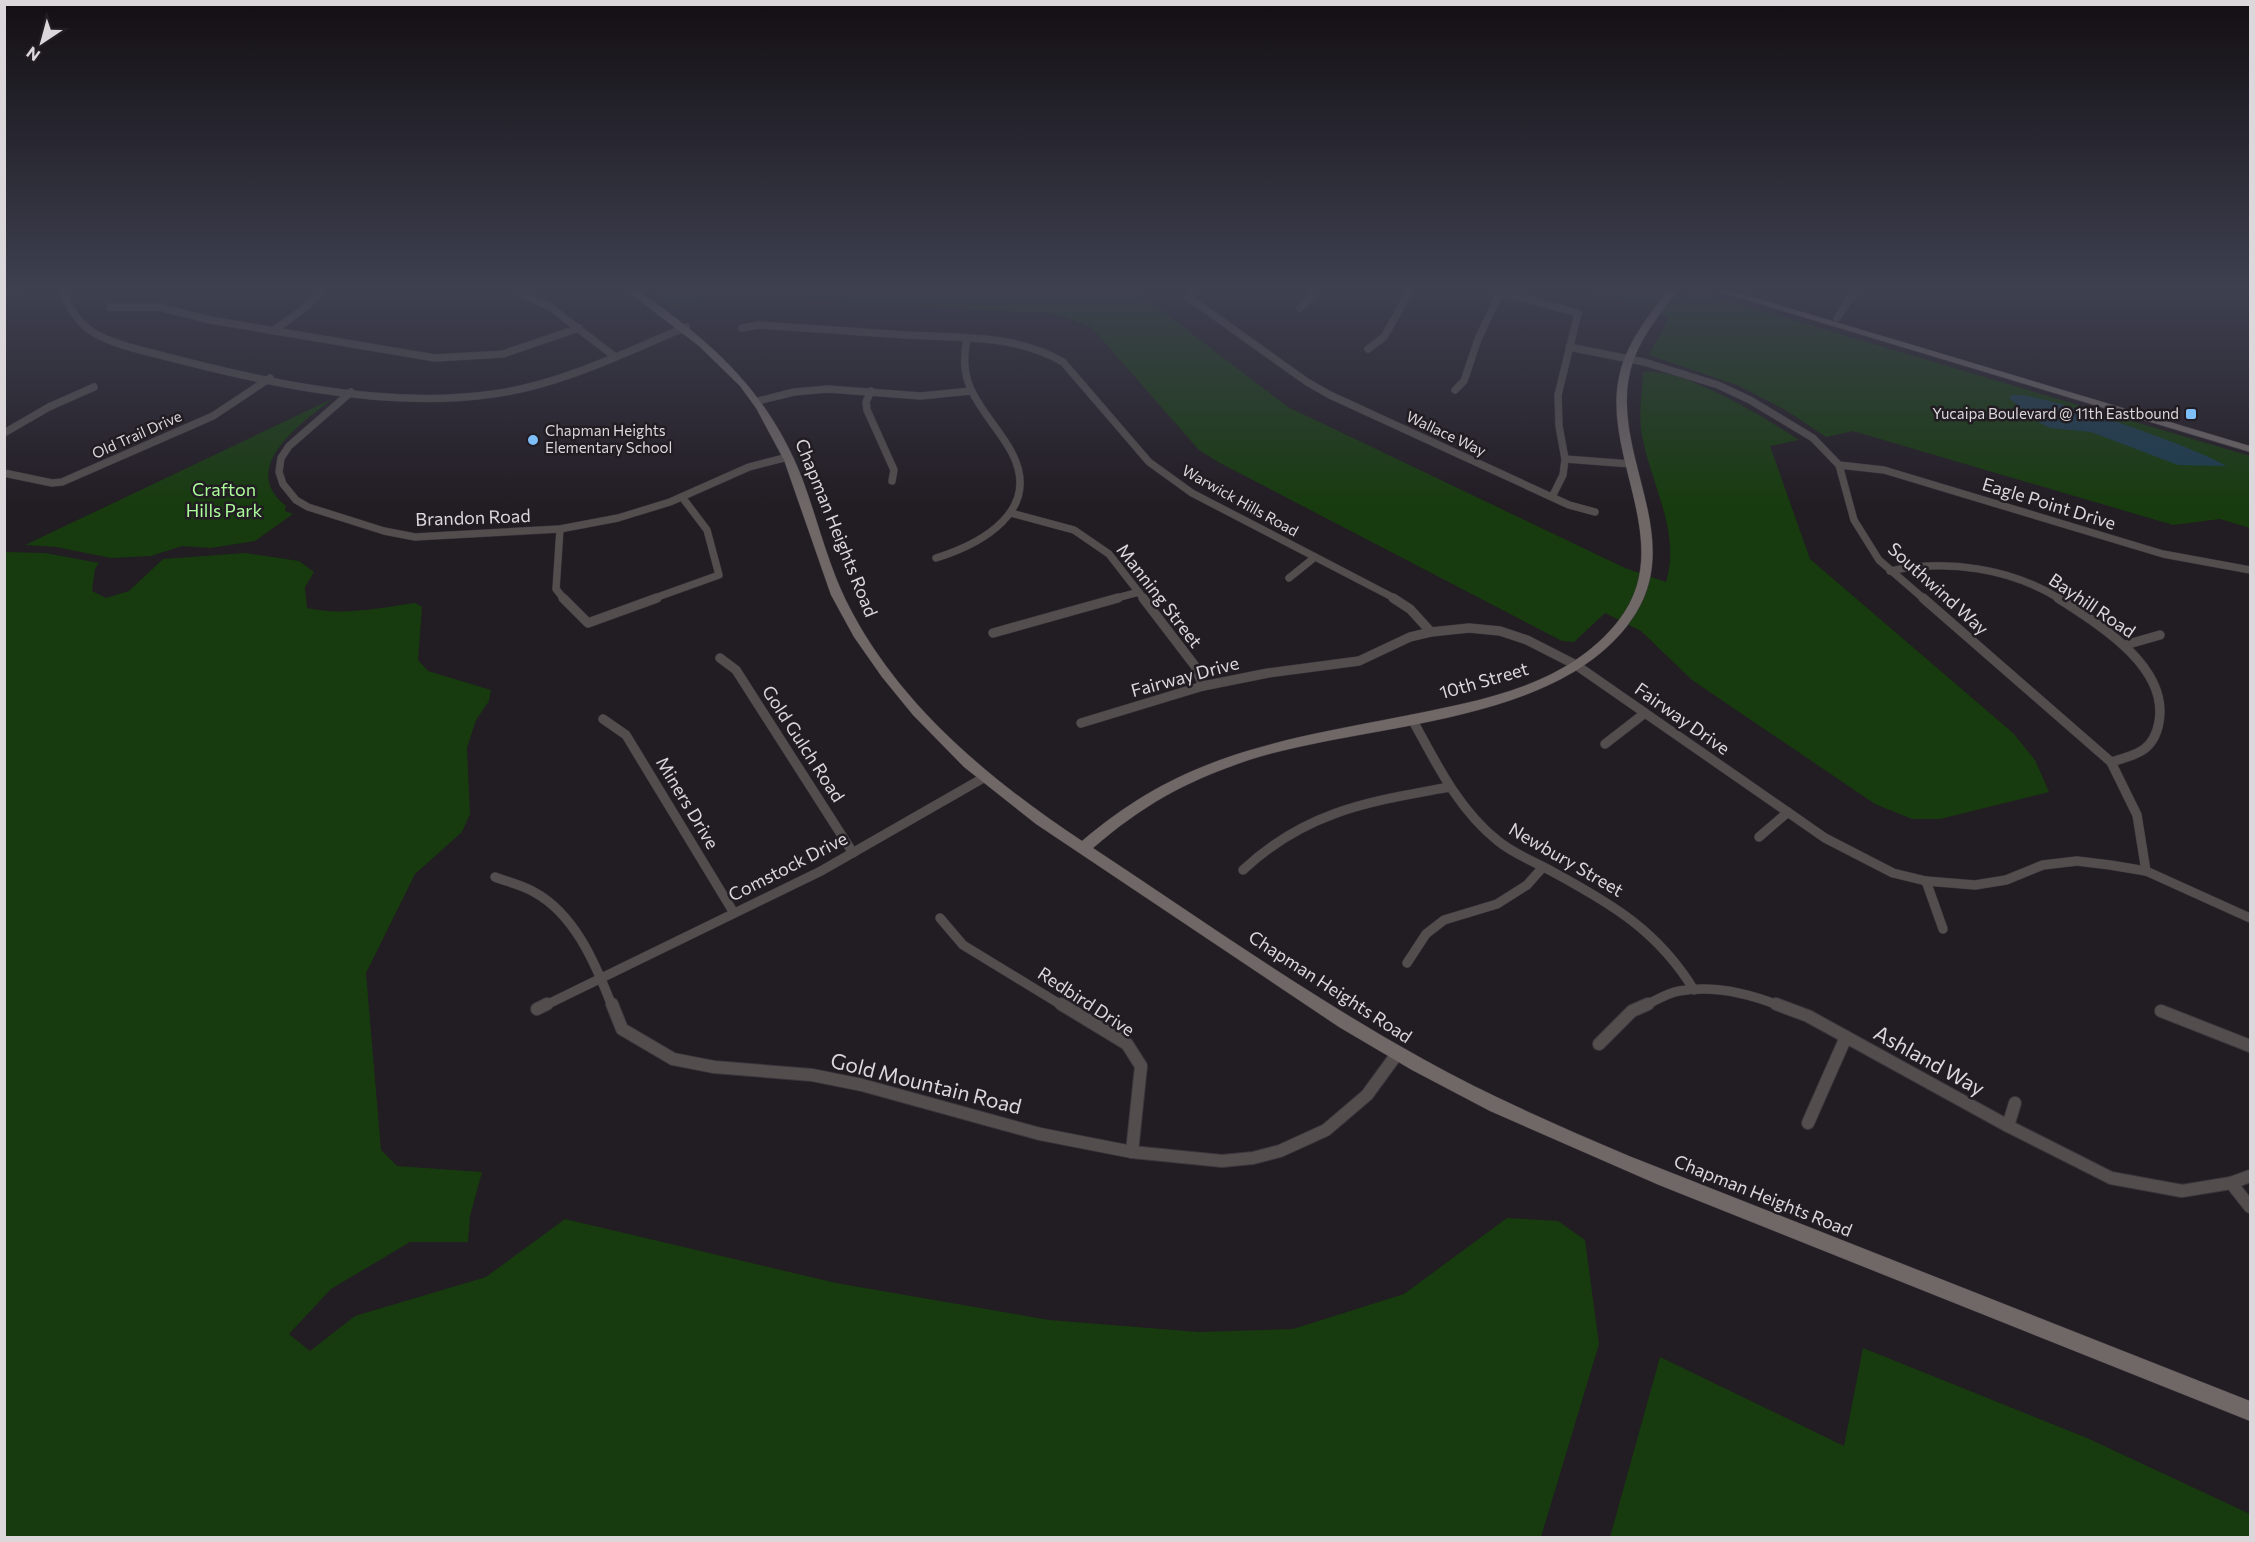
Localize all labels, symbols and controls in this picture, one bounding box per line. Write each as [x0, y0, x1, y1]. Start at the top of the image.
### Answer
north arrow [12, 12, 72, 72]
text: N [22, 43, 43, 66]
place label: Yucaipa Boulevard @ 11th Eastbound [1932, 404, 2179, 422]
street label: Old Trail Drive [89, 406, 184, 462]
street label: Wallace Way [1404, 407, 1489, 460]
marker: Yucaipa Boulevard @ 11th Eastbound [2184, 407, 2198, 421]
place label: Chapman Heights Elementary School [545, 421, 672, 456]
marker: Chapman Heights Elementary School [526, 433, 540, 447]
street label: Chapman Heights Road [791, 435, 883, 620]
street label: Warwick Hills Road [1179, 461, 1302, 540]
street label: Eagle Point Drive [1980, 472, 2119, 534]
park label: Crafton Hills Park [186, 478, 263, 521]
street label: Brandon Road [415, 504, 531, 530]
street label: Southwind Way [1884, 537, 1994, 639]
street label: Manning Street [1112, 539, 1207, 652]
street label: Bayhill Road [2045, 568, 2140, 642]
street label: Fairway Drive [1128, 651, 1241, 701]
street label: 10th Street [1437, 657, 1531, 703]
street label: Fairway Drive [1631, 677, 1734, 759]
street label: Gold Gulch Road [758, 681, 850, 806]
street label: Miners Drive [652, 752, 724, 853]
street label: Newbury Street [1505, 817, 1628, 901]
street label: Comstock Drive [724, 827, 851, 906]
street label: Chapman Heights Road [1245, 925, 1416, 1047]
street label: Redbird Drive [1034, 962, 1139, 1041]
street label: Ashland Way [1870, 1019, 1989, 1100]
street label: Gold Mountain Road [828, 1047, 1024, 1118]
street label: Chapman Heights Road [1671, 1149, 1856, 1241]

